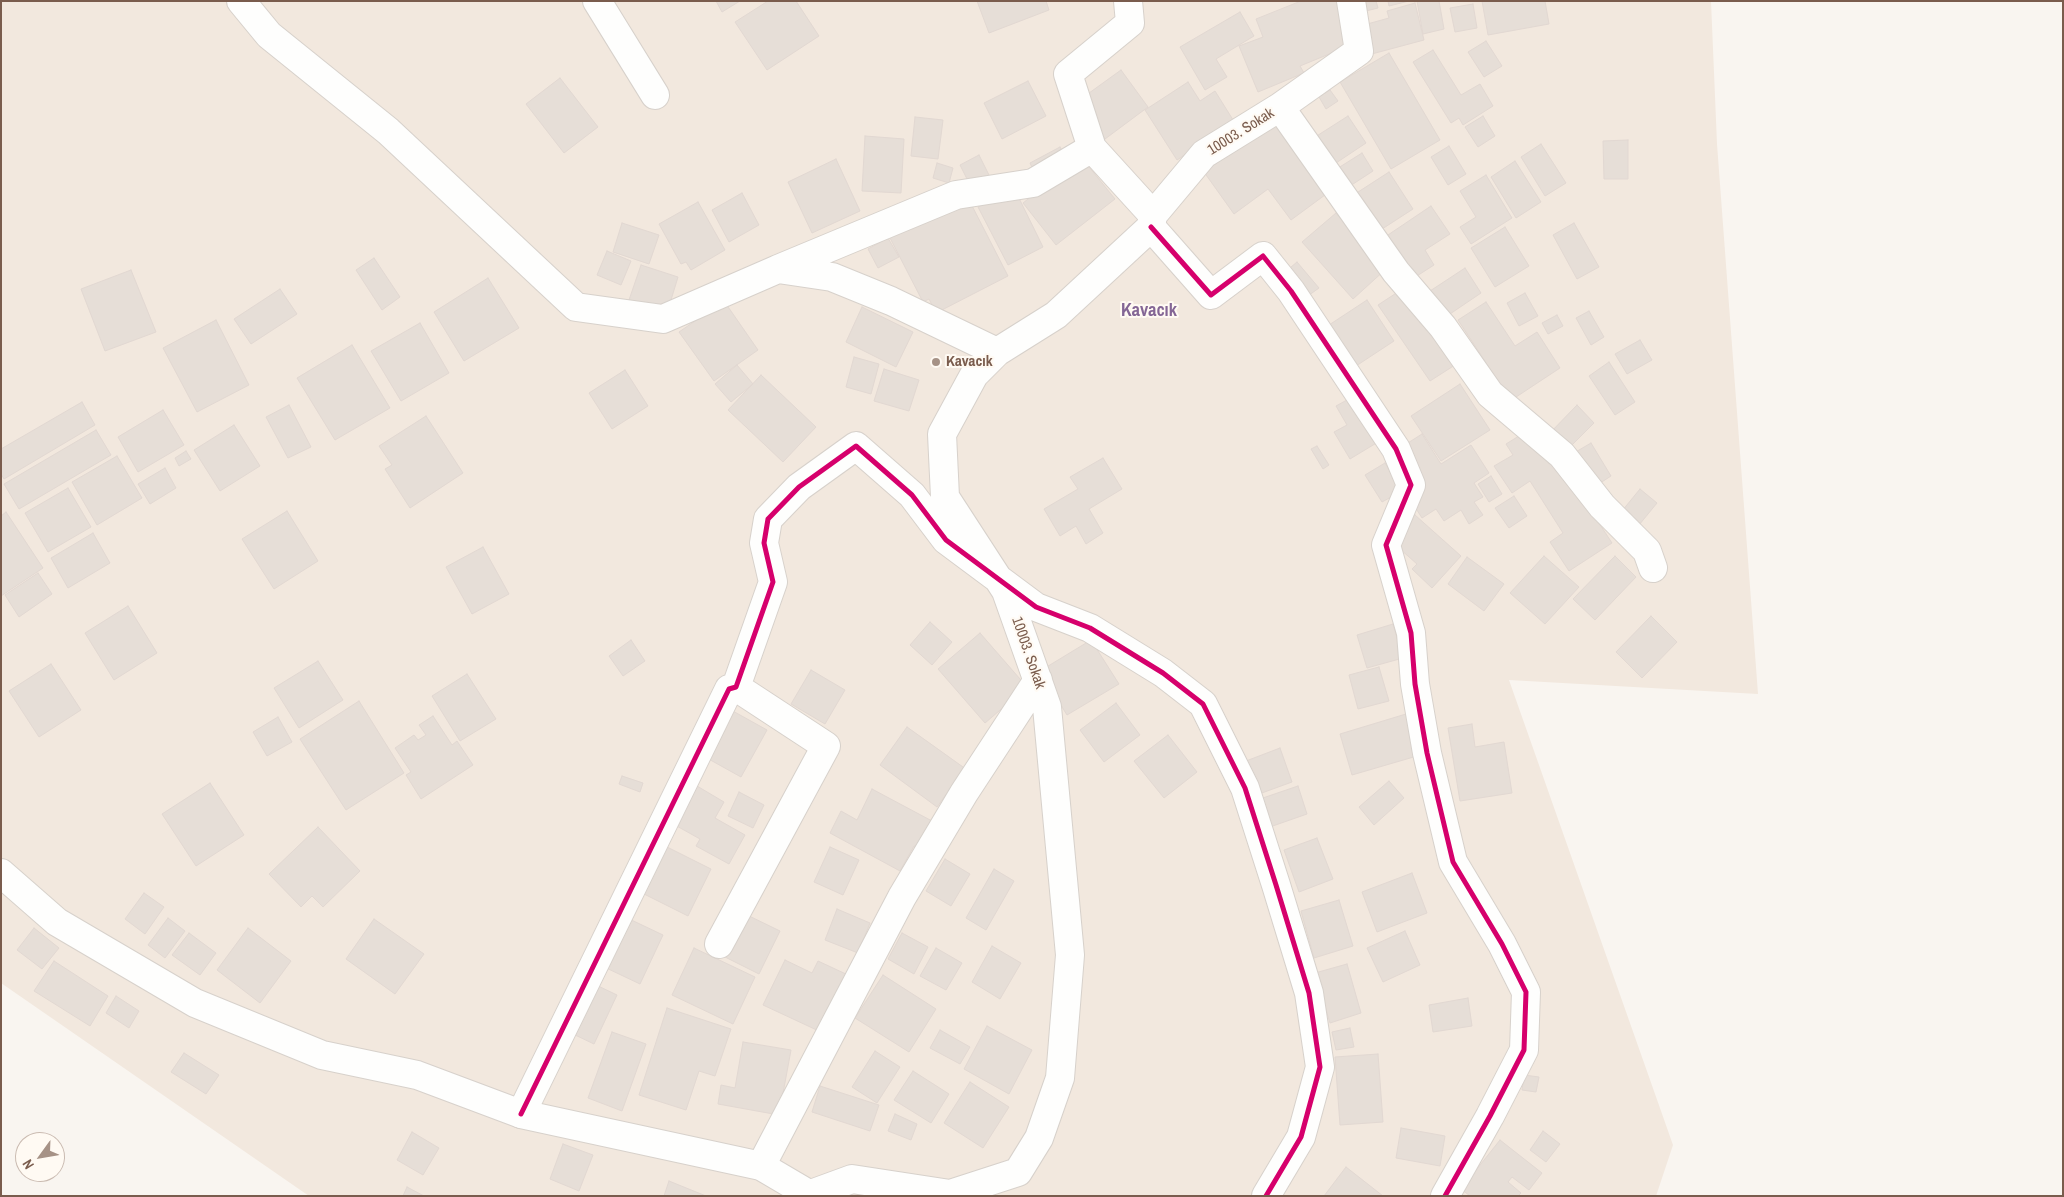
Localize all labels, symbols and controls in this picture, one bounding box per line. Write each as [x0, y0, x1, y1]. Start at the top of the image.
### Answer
street label: 10003. Sokak [1204, 104, 1278, 160]
district label: Kavacık [1121, 300, 1177, 322]
place label: Kavacık [946, 353, 992, 371]
marker: Kavacık [930, 356, 942, 368]
street label: 10003. Sokak [1007, 615, 1049, 691]
north arrow [15, 1132, 65, 1182]
text: N [18, 1156, 38, 1173]

